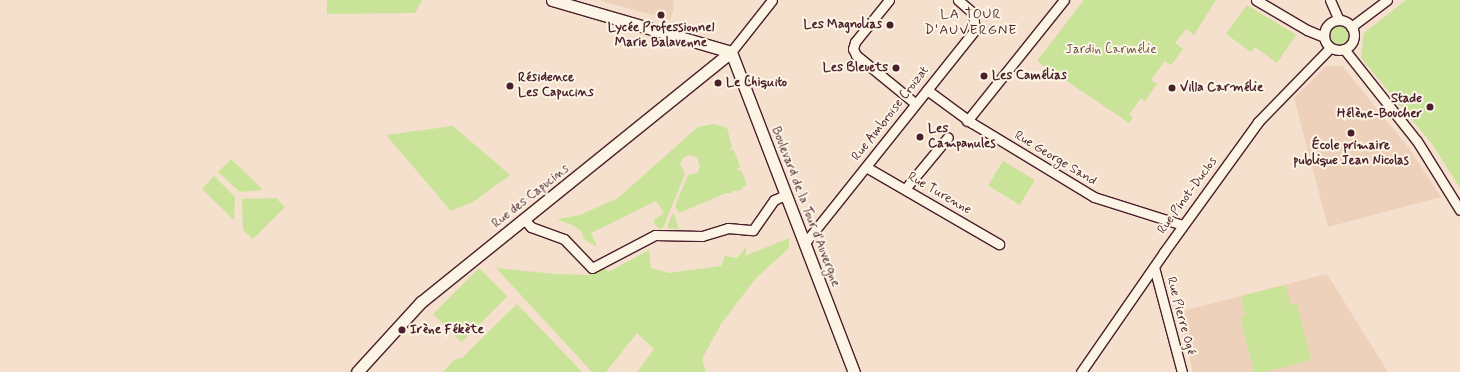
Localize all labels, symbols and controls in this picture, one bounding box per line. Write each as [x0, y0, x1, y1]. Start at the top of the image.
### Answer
district label: LA TOUR D'AUVERGNE [925, 6, 1017, 38]
marker: Lycée Professionnel Marie Balavenne [656, 10, 666, 20]
place label: Les Magnolias [799, 17, 882, 33]
marker: Les Magnolias [885, 20, 895, 30]
place label: Lycée Professionnel Marie Balavenne [608, 21, 714, 52]
park label: Jardin Carmélie [1064, 42, 1158, 58]
place label: Les Bleuets [823, 60, 888, 76]
street label: Rue Ambroise Croizat [849, 63, 933, 165]
marker: Les Bleuets [891, 63, 901, 73]
place label: Les Camélias [992, 68, 1070, 84]
place label: Résidence Les Capucins [518, 71, 588, 102]
marker: Les Camélias [979, 71, 989, 81]
place label: Le Chiquito [726, 75, 791, 91]
marker: Le Chiquito [713, 78, 723, 88]
place label: Villa Carmélie [1180, 80, 1262, 96]
marker: Résidence Les Capucins [505, 81, 515, 91]
marker: Villa Carmélie [1167, 83, 1177, 93]
place label: Stade Hélène-Boucher [1337, 92, 1422, 123]
marker: Stade Hélène-Boucher [1425, 102, 1435, 112]
place label: Les Campanules [928, 122, 996, 153]
street label: Boulevard de la Tour d'Auvergne [768, 126, 842, 288]
street label: Rue George Sand [1011, 128, 1099, 190]
marker: École primaire publique Jean Nicolas [1346, 128, 1356, 138]
marker: Les Campanules [915, 132, 925, 142]
place label: École primaire publique Jean Nicolas [1292, 139, 1410, 170]
street label: Rue Pinot-Duclos [1155, 155, 1221, 237]
street label: Rue des Capucins [490, 163, 572, 231]
street label: Rue Turenne [905, 170, 973, 218]
street label: Rue Pierre Ogé [1162, 276, 1198, 356]
place label: Irène Fékète [410, 322, 483, 338]
marker: Irène Fékète [397, 325, 407, 335]

